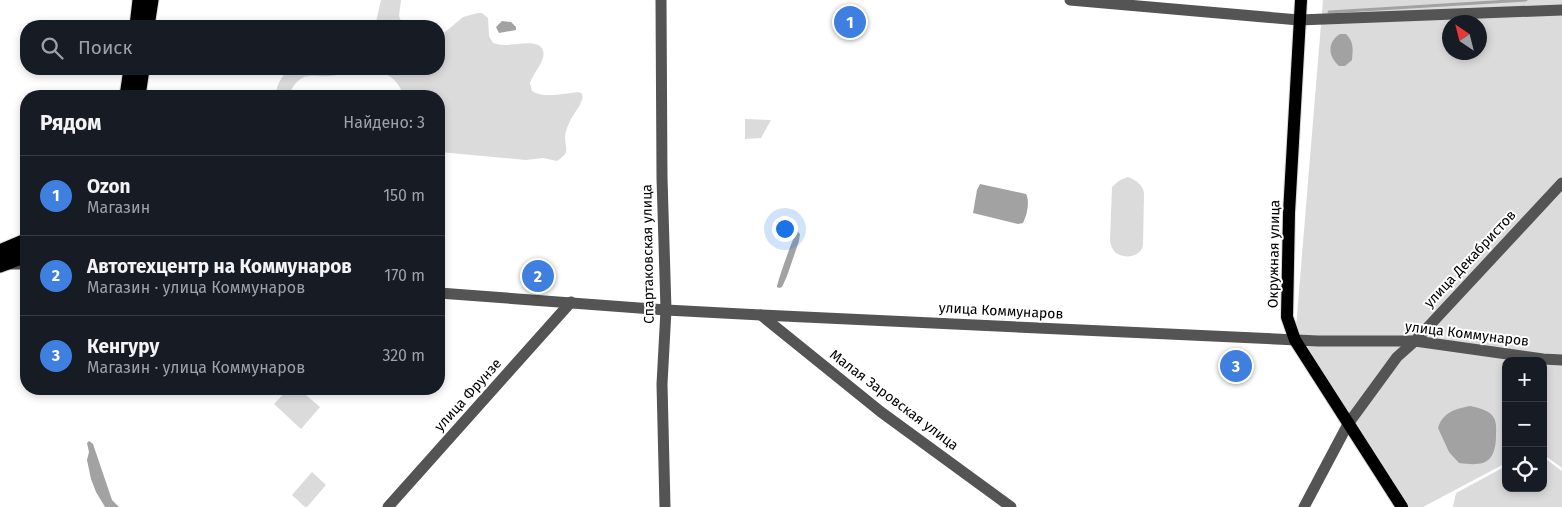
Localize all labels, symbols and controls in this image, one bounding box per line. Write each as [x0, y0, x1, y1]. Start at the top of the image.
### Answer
pin: 1 [834, 3, 866, 41]
north arrow [1442, 15, 1487, 60]
search box [20, 20, 445, 75]
icon: search [38, 34, 66, 62]
text: Поиск [78, 36, 132, 59]
text: Рядом [40, 110, 101, 136]
text: Найдено: 3 [343, 113, 425, 132]
text: Ozon [87, 175, 131, 198]
street label: Спартаковская улица [638, 184, 658, 324]
text: 1 [52, 186, 60, 205]
text: 150 m [383, 186, 425, 205]
text: Магазин [87, 198, 150, 217]
street label: Окружная улица [1265, 200, 1283, 308]
street label: улица Декабристов [1420, 207, 1520, 311]
your location [772, 216, 798, 242]
text: Автотехцентр на Коммунаров [87, 255, 352, 278]
pin: 2 [522, 257, 554, 295]
text: 2 [52, 266, 60, 285]
text: 170 m [384, 266, 425, 285]
text: Магазин · улица Коммунаров [87, 278, 305, 297]
street label: улица Коммунаров [938, 299, 1064, 323]
street label: улица Коммунаров [1404, 318, 1530, 350]
text: Кенгуру [87, 335, 159, 358]
text: 3 [52, 346, 60, 365]
text: 320 m [382, 346, 425, 365]
street label: Малая Заровская улица [826, 346, 962, 454]
pin: 3 [1220, 347, 1252, 385]
street label: улица Фрунзе [431, 355, 505, 435]
map controls [1502, 357, 1547, 492]
button: + [1502, 357, 1547, 402]
text: Магазин · улица Коммунаров [87, 358, 305, 377]
button: − [1502, 402, 1547, 447]
button: locate [1502, 447, 1547, 492]

